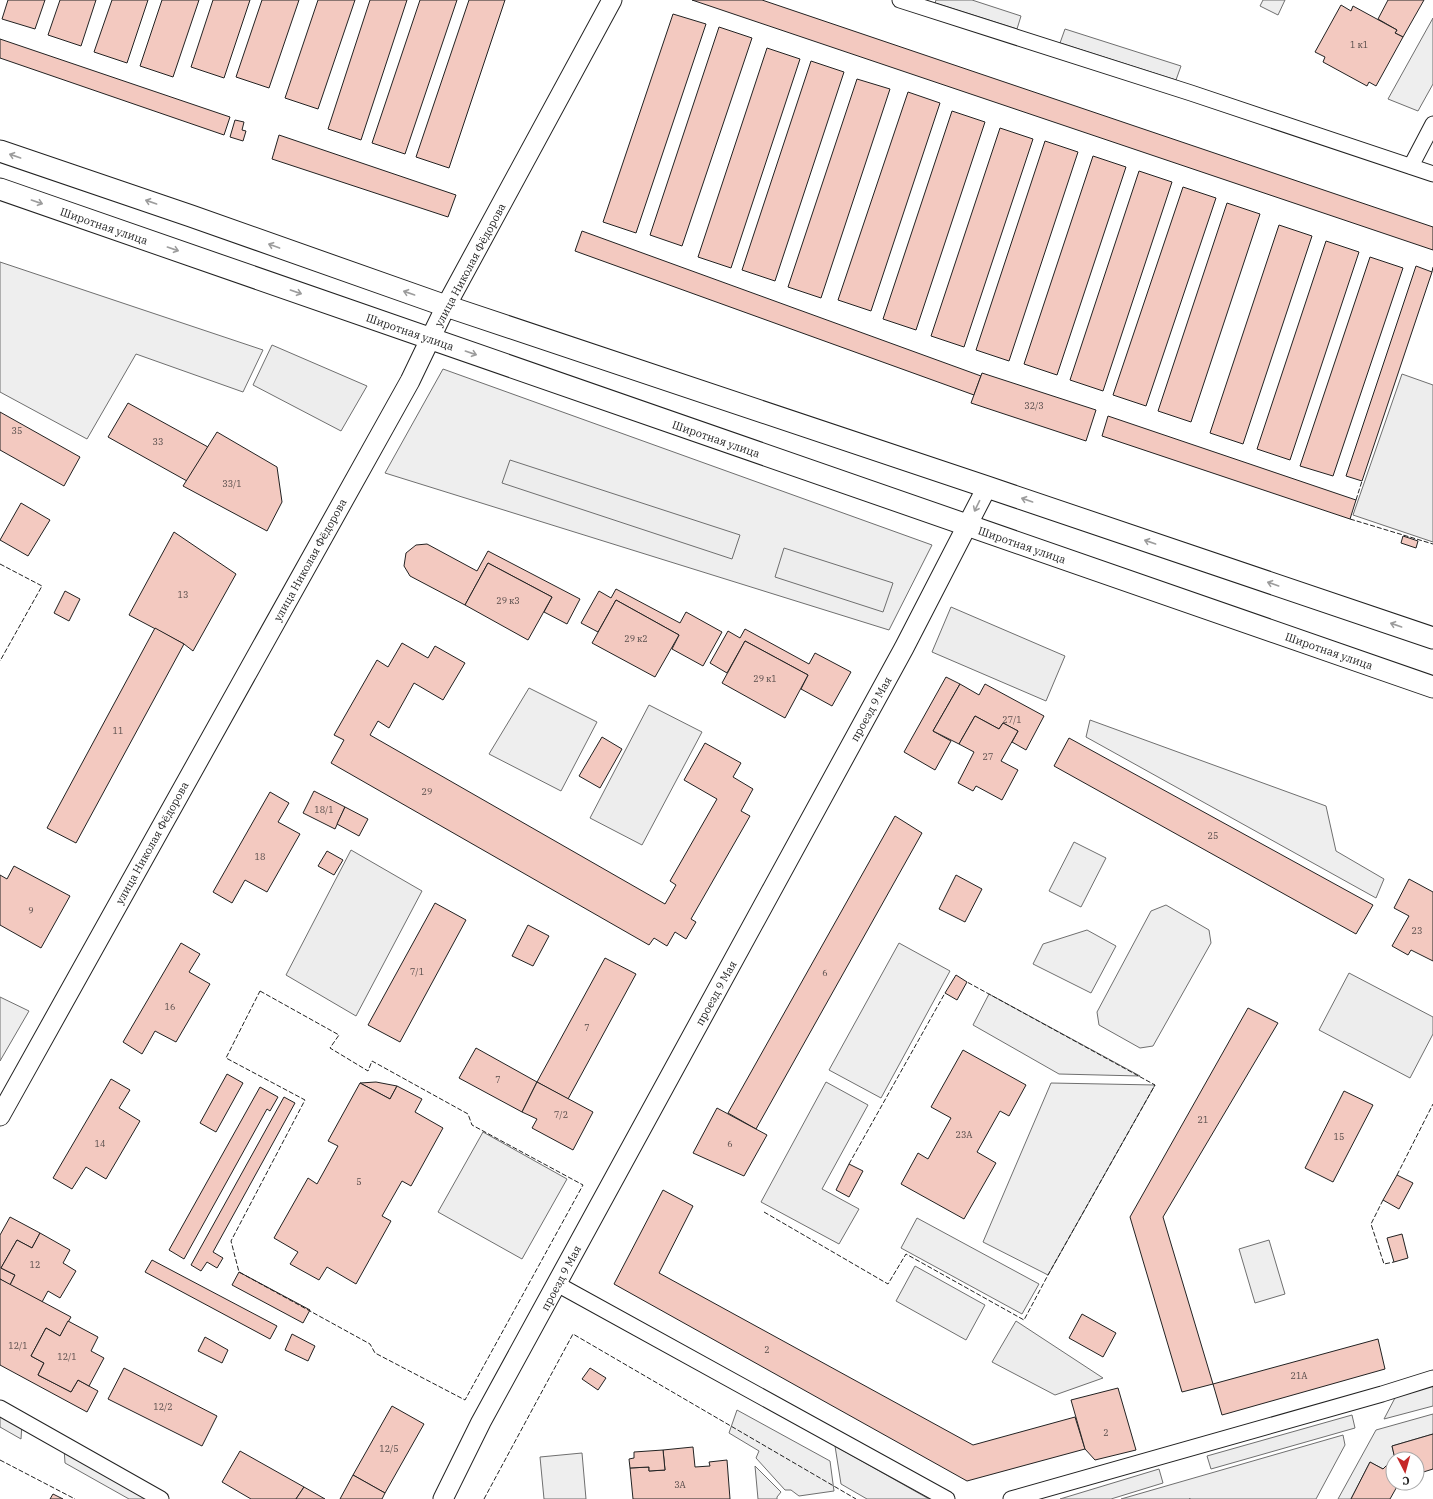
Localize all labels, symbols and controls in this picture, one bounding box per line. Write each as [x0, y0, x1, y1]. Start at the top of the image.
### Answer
house number: 1 к1 [1350, 39, 1368, 50]
one-way arrow [9, 151, 21, 159]
one-way arrow [145, 198, 157, 206]
one-way arrow [30, 199, 43, 206]
street label: улица Николая Фёдорова [431, 201, 509, 329]
street label: Широтная улица [58, 204, 150, 248]
one-way arrow [268, 241, 280, 249]
one-way arrow [166, 246, 178, 254]
one-way arrow [289, 289, 302, 296]
one-way arrow [404, 289, 416, 297]
street label: Широтная улица [364, 310, 456, 354]
one-way arrow [465, 350, 477, 358]
house number: 32/3 [1024, 400, 1044, 411]
street label: Широтная улица [670, 417, 762, 461]
house number: 35 [12, 425, 22, 436]
house number: 33 [153, 436, 163, 447]
house number: 33/1 [222, 478, 242, 489]
street label: улица Николая Фёдорова [270, 496, 350, 624]
one-way arrow [1020, 496, 1033, 503]
one-way arrow [973, 500, 980, 512]
street label: Широтная улица [976, 523, 1068, 567]
one-way arrow [1143, 538, 1156, 545]
one-way arrow [1267, 579, 1279, 587]
house number: 13 [178, 589, 188, 600]
house number: 29 к3 [496, 595, 520, 606]
one-way arrow [1390, 621, 1402, 629]
street label: Широтная улица [1283, 629, 1375, 673]
house number: 29 к2 [624, 633, 648, 644]
house number: 29 к1 [753, 673, 777, 684]
street label: проезд 9 Мая [847, 674, 895, 744]
house number: 27/1 [1002, 714, 1022, 725]
house number: 11 [113, 725, 123, 736]
house number: 27 [983, 751, 993, 762]
street label: улица Николая Фёдорова [112, 779, 192, 907]
house number: 29 [422, 786, 432, 797]
house number: 18/1 [314, 804, 334, 815]
house number: 25 [1208, 830, 1218, 841]
house number: 18 [255, 851, 265, 862]
house number: 9 [28, 905, 34, 916]
house number: 23 [1412, 925, 1422, 936]
street label: проезд 9 Мая [692, 958, 740, 1028]
house number: 7/1 [410, 966, 424, 977]
house number: 6 [822, 967, 828, 978]
house number: 16 [165, 1001, 175, 1012]
house number: 7 [584, 1022, 590, 1033]
house number: 7 [495, 1074, 501, 1085]
house number: 7/2 [554, 1109, 568, 1120]
house number: 21 [1198, 1114, 1208, 1125]
house number: 23А [956, 1129, 973, 1140]
house number: 15 [1334, 1131, 1344, 1142]
house number: 14 [95, 1138, 105, 1149]
house number: 6 [727, 1138, 733, 1149]
house number: 5 [356, 1176, 362, 1187]
street label: проезд 9 Мая [538, 1243, 584, 1313]
house number: 12 [30, 1259, 40, 1270]
house number: 12/1 [8, 1340, 28, 1351]
house number: 2 [764, 1344, 770, 1355]
house number: 12/1 [57, 1351, 77, 1362]
house number: 21А [1291, 1370, 1308, 1381]
house number: 12/2 [153, 1401, 173, 1412]
house number: 2 [1103, 1427, 1109, 1438]
house number: 12/5 [379, 1443, 399, 1454]
north arrow [1385, 1451, 1425, 1491]
text: С [1402, 1474, 1410, 1488]
house number: 3А [674, 1479, 687, 1490]

